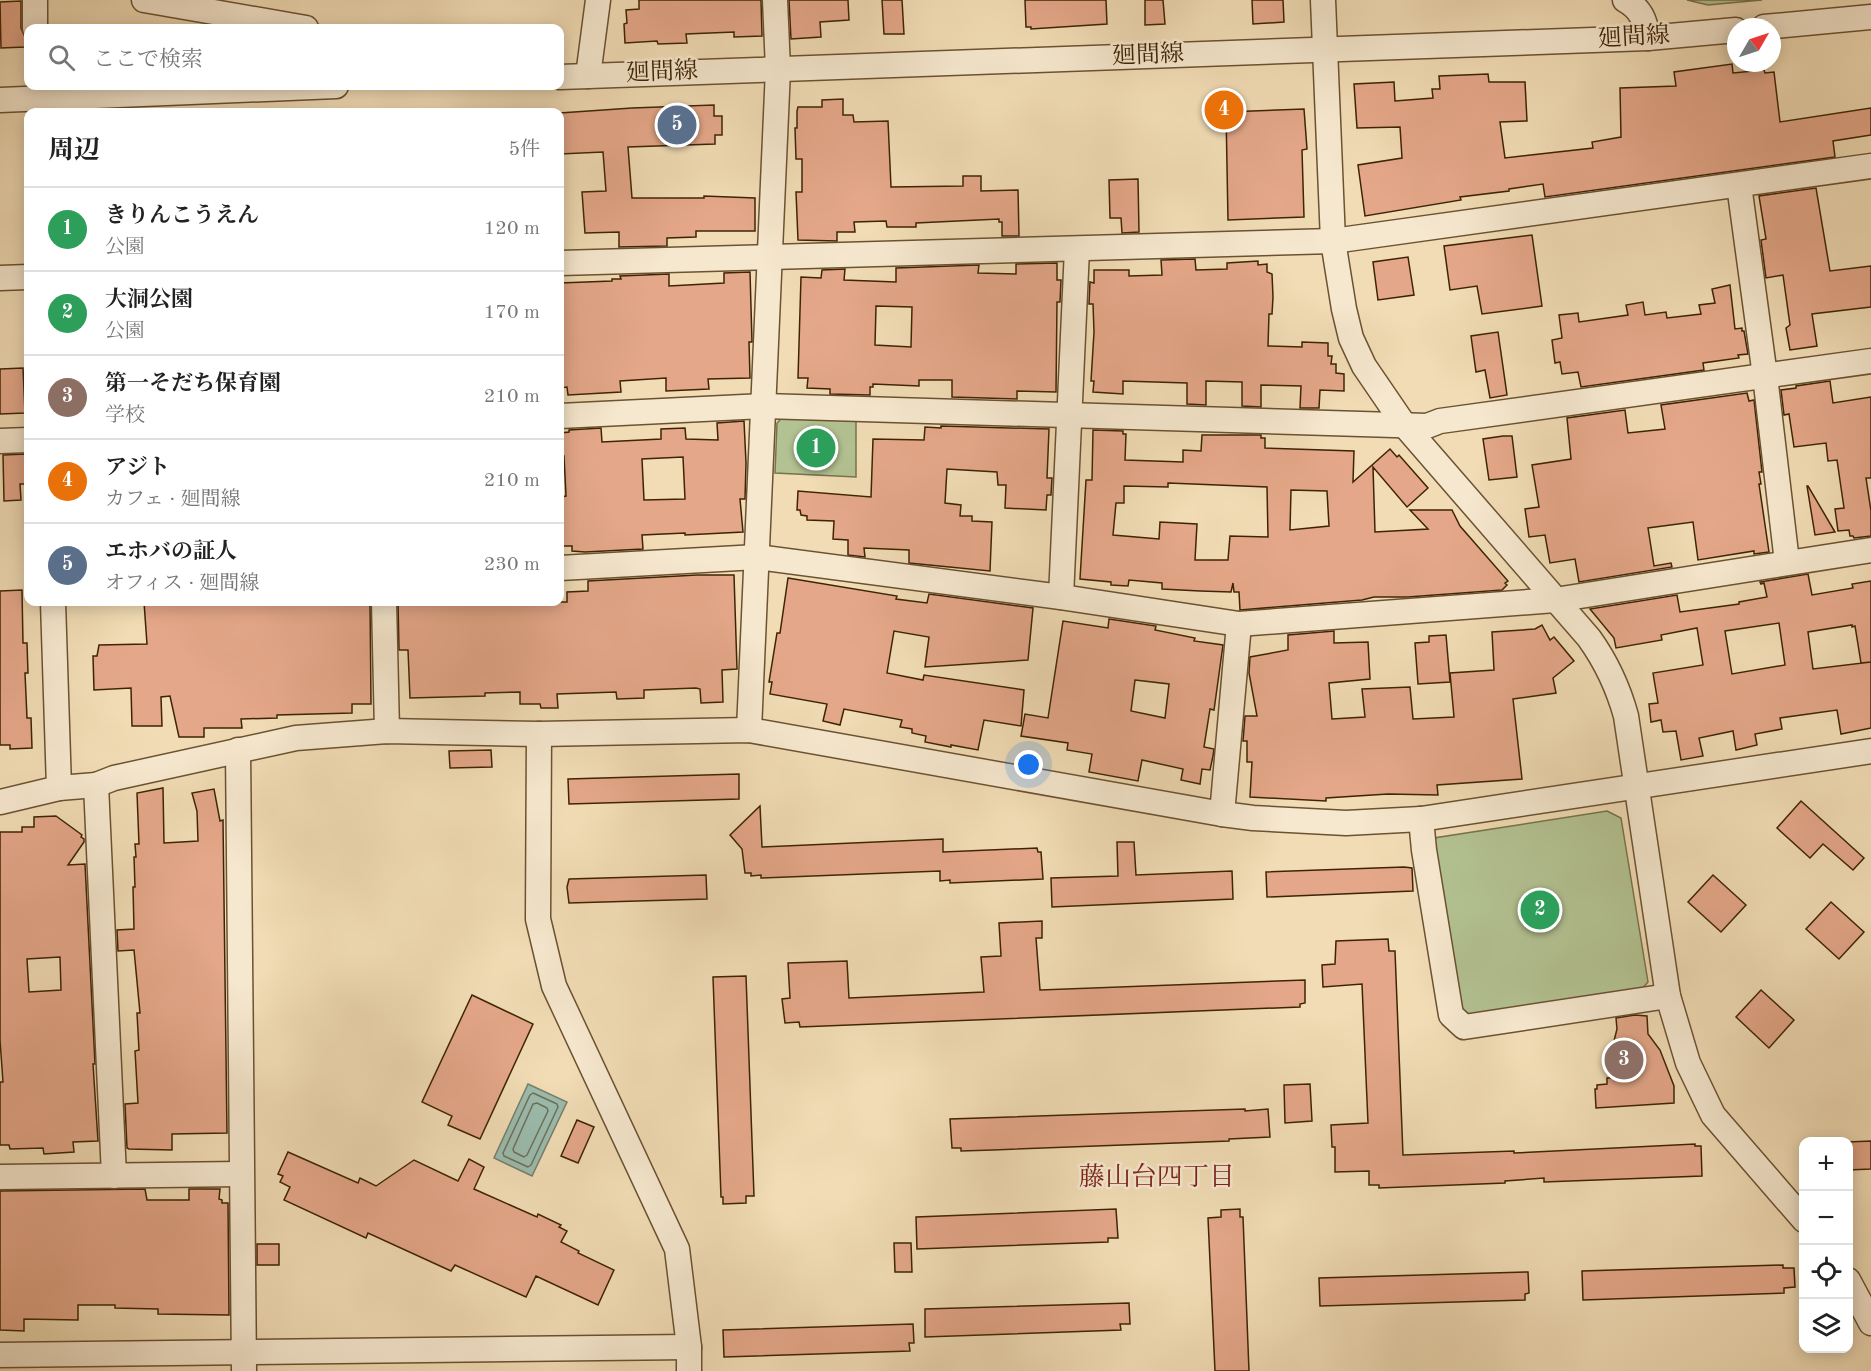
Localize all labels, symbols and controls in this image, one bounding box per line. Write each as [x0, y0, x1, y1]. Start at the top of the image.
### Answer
north arrow [1727, 18, 1781, 72]
street label: 廻間線 [1597, 21, 1671, 52]
search box [24, 24, 564, 90]
street label: 廻間線 [1111, 40, 1184, 69]
icon: search [45, 41, 78, 74]
text: ここで検索 [93, 49, 203, 71]
street label: 廻間線 [625, 57, 698, 86]
pin: 4 [1204, 88, 1244, 132]
pin: 5 [658, 102, 696, 148]
text: 周辺 [48, 138, 100, 164]
text: 5件 [508, 140, 540, 160]
text: きりんこうえん [105, 205, 259, 227]
text: 1 [62, 219, 73, 239]
text: 120 m [484, 219, 540, 239]
text: 公園 [105, 238, 145, 258]
text: 大洞公園 [105, 289, 193, 311]
text: 2 [62, 303, 73, 323]
text: 170 m [484, 303, 540, 323]
text: 公園 [105, 322, 145, 342]
text: 第一そだち保育園 [105, 373, 281, 395]
text: 3 [62, 387, 73, 407]
text: 210 m [484, 387, 540, 407]
text: 学校 [105, 406, 145, 426]
pin: 1 [796, 426, 836, 470]
text: アジト [105, 457, 170, 479]
text: 4 [62, 471, 73, 491]
text: 210 m [484, 471, 540, 491]
text: カフェ · 廻間線 [105, 490, 241, 510]
text: エホバの証人 [105, 541, 237, 563]
text: 5 [62, 555, 73, 575]
text: 230 m [484, 555, 540, 575]
text: オフィス · 廻間線 [105, 574, 260, 594]
your location [1014, 750, 1043, 779]
pin: 2 [1520, 888, 1560, 932]
pin: 3 [1604, 1038, 1644, 1082]
map controls [1799, 1137, 1853, 1353]
button: + [1799, 1137, 1853, 1191]
district label: 藤山台四丁目 [1079, 1162, 1235, 1191]
button: − [1799, 1191, 1853, 1245]
button: locate [1799, 1245, 1853, 1299]
button: layers [1799, 1299, 1853, 1353]

